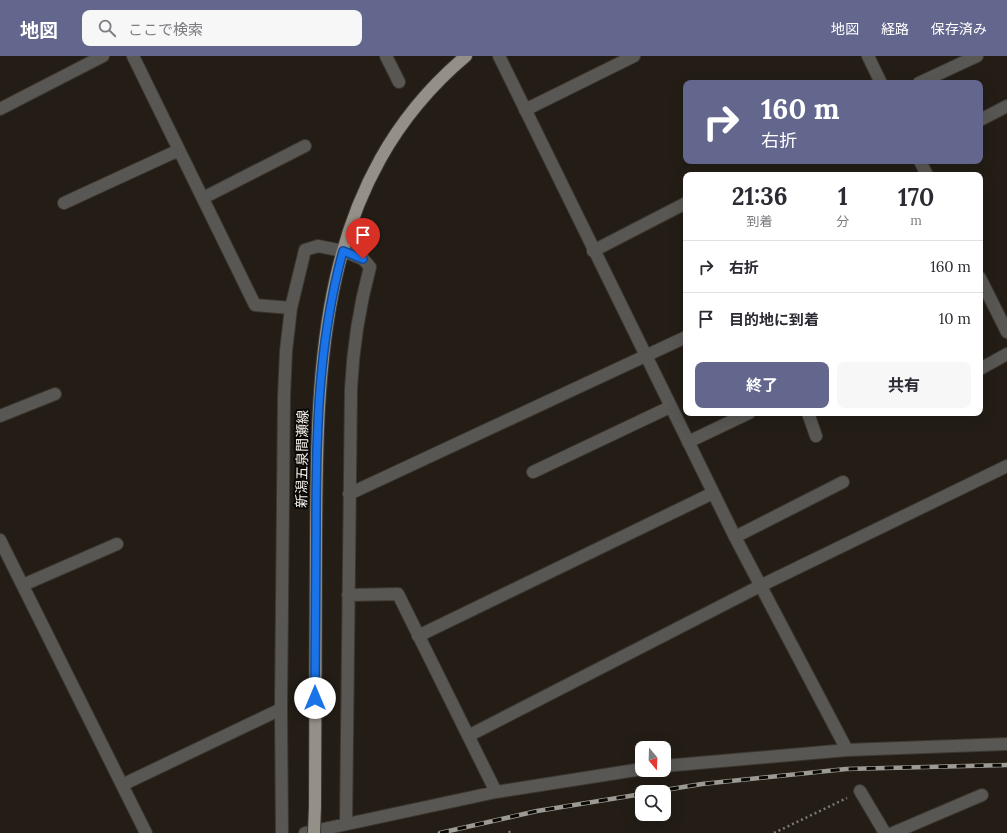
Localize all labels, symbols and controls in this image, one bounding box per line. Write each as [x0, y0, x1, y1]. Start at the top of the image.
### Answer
search box [82, 10, 362, 46]
icon: search [96, 17, 118, 39]
text: 地図 [20, 18, 58, 42]
text: ここで検索 [128, 20, 203, 39]
text: 地図 [831, 20, 859, 38]
text: 経路 [881, 20, 909, 38]
text: 保存済み [931, 20, 987, 38]
text: 160 m [761, 91, 839, 127]
icon: right [695, 96, 747, 148]
text: 右折 [761, 129, 797, 152]
text: 21:36 [732, 181, 788, 212]
text: 1 [838, 181, 848, 212]
text: 170 [898, 182, 934, 213]
text: m [910, 212, 922, 229]
text: 到着 [747, 213, 773, 230]
text: 分 [836, 213, 849, 230]
pin [346, 218, 380, 259]
icon: arrive [352, 224, 374, 246]
icon: right [695, 256, 717, 278]
text: 160 m [930, 257, 971, 276]
text: 右折 [729, 258, 759, 277]
icon: arrive [695, 308, 717, 330]
text: 10 m [939, 309, 971, 328]
text: 目的地に到着 [729, 310, 819, 329]
button: 終了 [695, 362, 829, 408]
button: 共有 [837, 362, 971, 408]
street label: 新潟五泉間瀬線 [292, 410, 312, 508]
position arrow [294, 677, 336, 719]
north arrow [635, 741, 671, 777]
map controls [635, 741, 671, 821]
button: search [635, 785, 671, 821]

